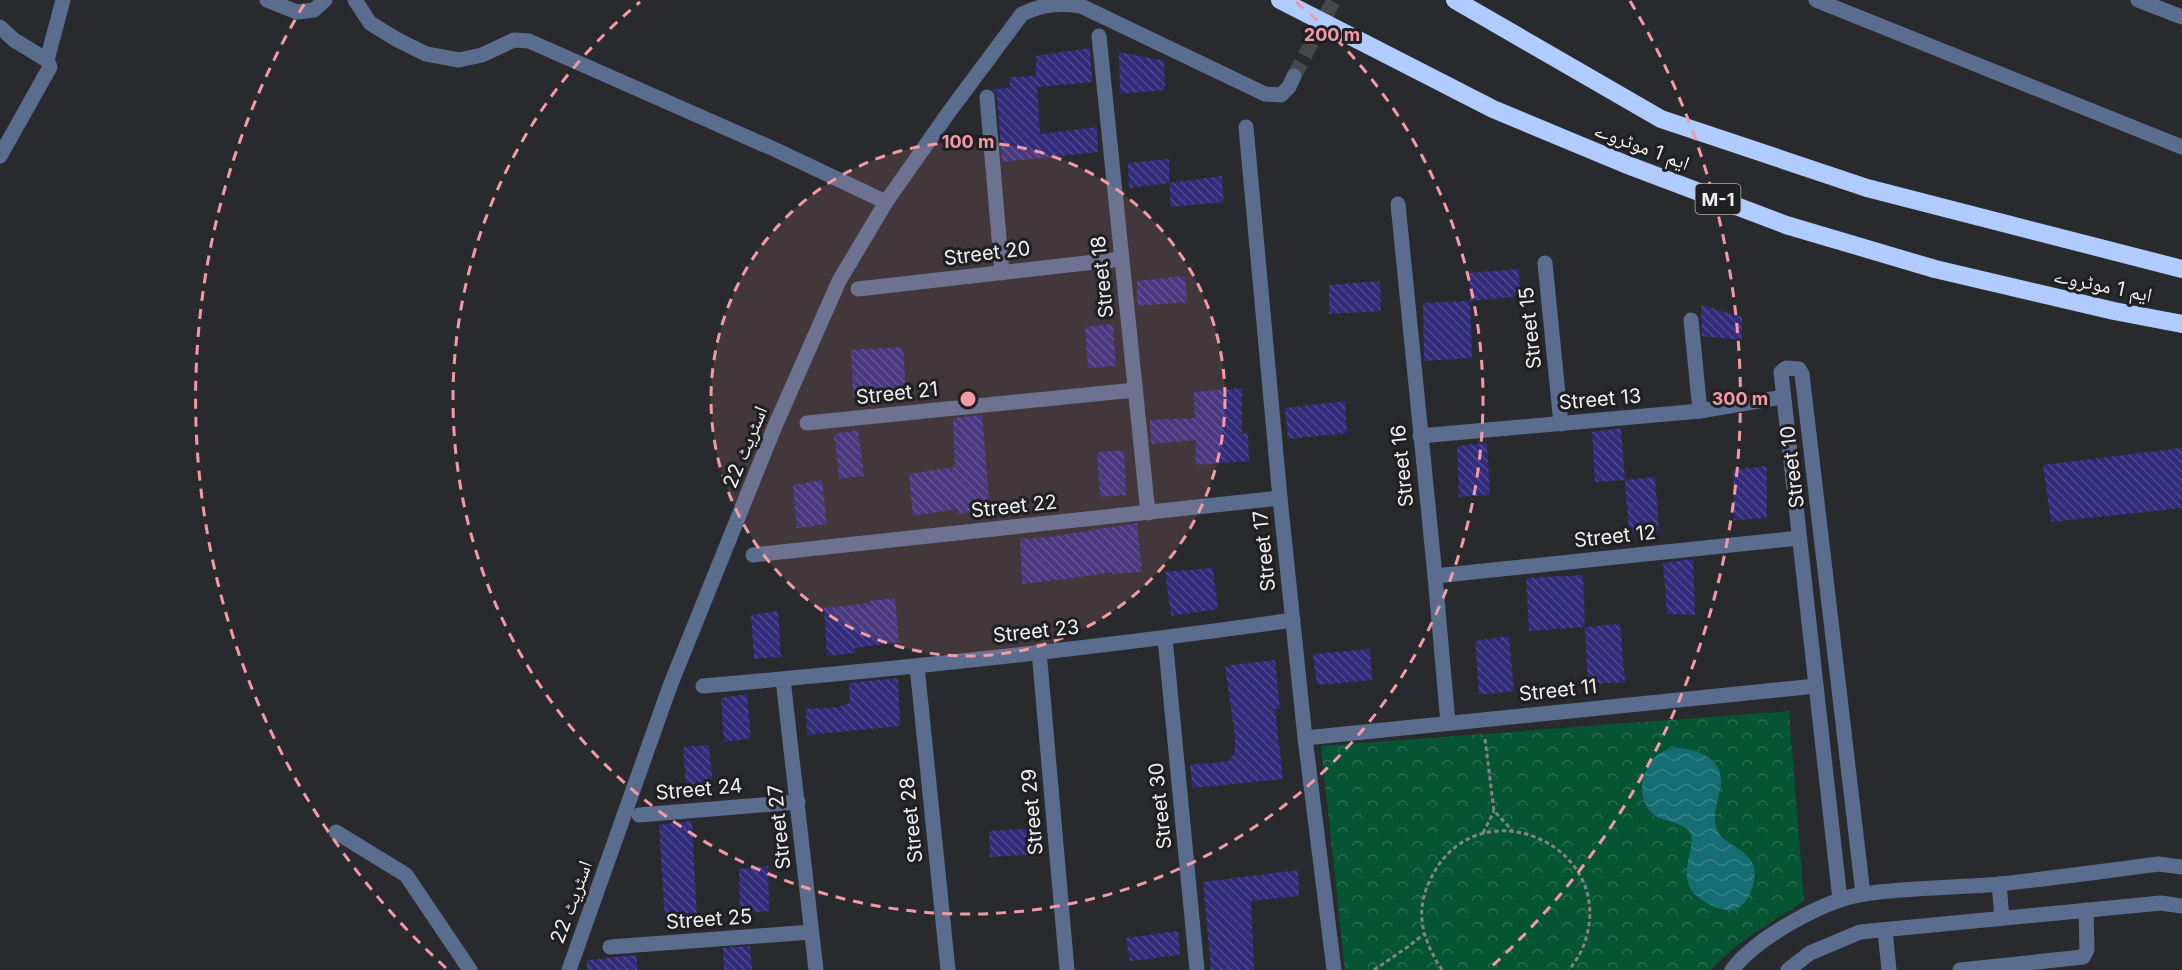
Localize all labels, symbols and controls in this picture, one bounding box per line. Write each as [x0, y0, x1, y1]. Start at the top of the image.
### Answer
text: 200 m [1304, 24, 1360, 45]
street label: ایم 1 موٹروے [1590, 117, 1693, 177]
text: 100 m [942, 131, 994, 152]
road number: M-1 [1696, 184, 1740, 214]
street label: Street 18 [1086, 235, 1118, 319]
street label: Street 20 [942, 236, 1032, 270]
street label: ایم 1 موٹروے [2051, 263, 2154, 309]
street label: Street 15 [1514, 286, 1546, 370]
street label: Street 21 [855, 377, 939, 409]
street label: Street 13 [1558, 383, 1642, 415]
text: 300 m [1712, 388, 1768, 409]
centre of rings [958, 389, 978, 409]
street label: اسٹریٹ 22 [718, 402, 772, 492]
street label: Street 16 [1386, 424, 1418, 508]
street label: Street 10 [1775, 424, 1809, 510]
street label: Street 22 [970, 490, 1058, 522]
street label: Street 17 [1248, 509, 1280, 593]
street label: Street 12 [1573, 520, 1657, 552]
street label: Street 23 [992, 615, 1080, 647]
street label: Street 11 [1518, 674, 1598, 706]
street label: Street 30 [1144, 761, 1176, 851]
street label: Street 29 [1016, 768, 1048, 856]
street label: Street 24 [655, 773, 743, 805]
street label: Street 28 [895, 776, 927, 864]
street label: Street 27 [763, 783, 795, 871]
street label: اسٹریٹ 22 [545, 857, 597, 947]
street label: Street 25 [665, 904, 753, 934]

